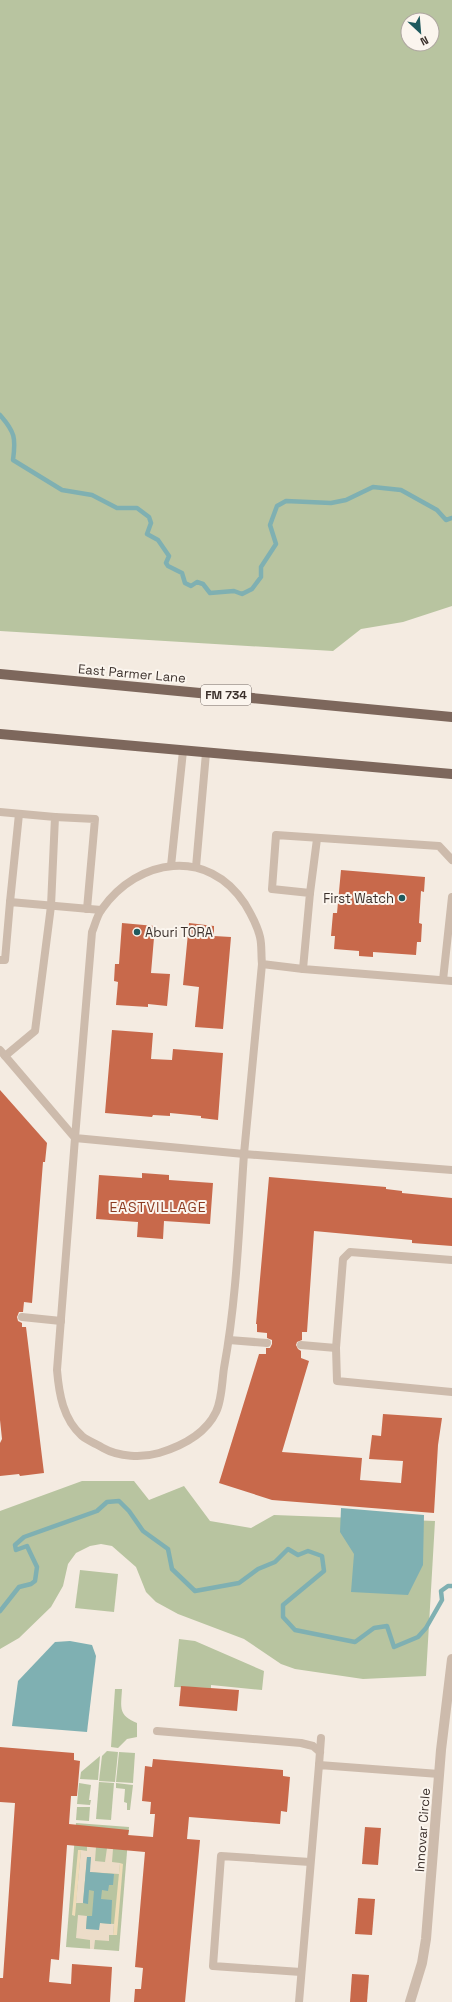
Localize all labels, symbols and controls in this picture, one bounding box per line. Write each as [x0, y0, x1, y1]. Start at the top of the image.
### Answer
north arrow [400, 12, 440, 52]
text: N [418, 33, 431, 49]
street label: East Parmer Lane [77, 660, 187, 687]
road number: FM 734 [201, 685, 251, 705]
place label: First Watch [323, 890, 394, 907]
marker: First Watch [397, 893, 407, 903]
place label: Aburi TORA [145, 924, 213, 941]
marker: Aburi TORA [132, 927, 142, 937]
district label: EASTVILLAGE [109, 1198, 207, 1216]
street label: Innovar Circle [411, 1787, 434, 1873]

